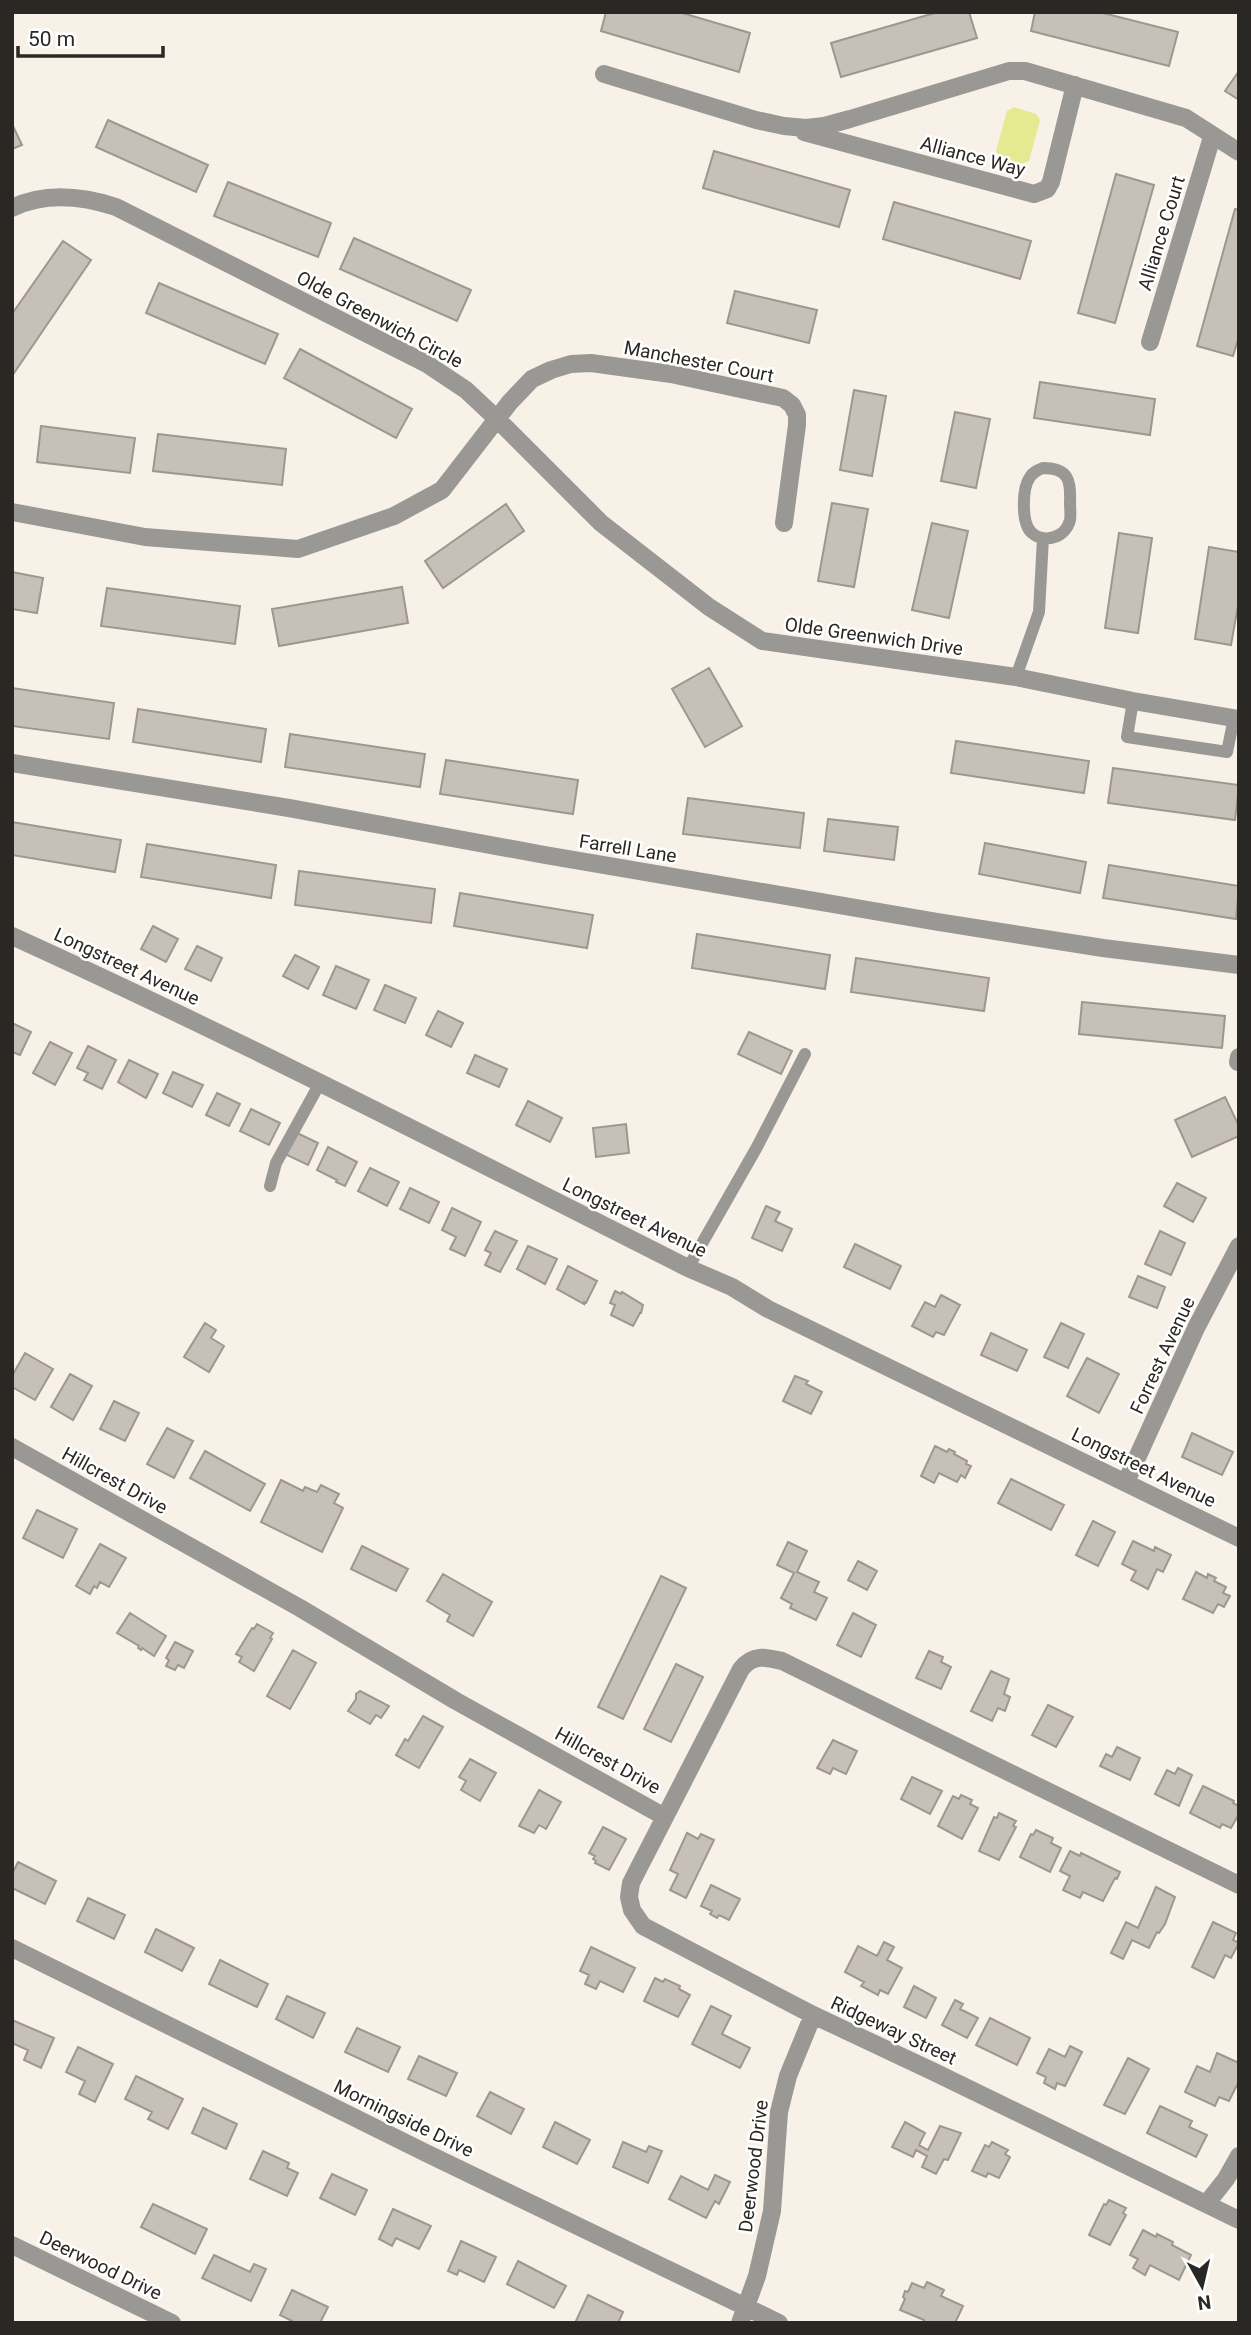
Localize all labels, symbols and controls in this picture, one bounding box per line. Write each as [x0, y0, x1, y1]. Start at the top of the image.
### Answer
scale bar [18, 14, 163, 58]
text: 50 m [28, 27, 75, 51]
street label: Alliance Way [918, 131, 1028, 182]
street label: Alliance Court [1133, 173, 1190, 293]
street label: Olde Greenwich Circle [293, 266, 467, 373]
street label: Manchester Court [622, 336, 776, 387]
street label: Olde Greenwich Drive [783, 613, 965, 660]
street label: Farrell Lane [578, 829, 678, 868]
street label: Longstreet Avenue [50, 923, 203, 1010]
street label: Longstreet Avenue [559, 1173, 711, 1262]
street label: Forrest Avenue [1125, 1293, 1200, 1418]
street label: Longstreet Avenue [1068, 1423, 1220, 1512]
street label: Hillcrest Drive [58, 1442, 172, 1519]
street label: Hillcrest Drive [551, 1722, 665, 1799]
street label: Ridgeway Street [827, 1991, 960, 2070]
street label: Morningside Drive [330, 2075, 477, 2162]
street label: Deerwood Drive [734, 2099, 773, 2234]
street label: Deerwood Drive [36, 2226, 166, 2305]
north arrow [1167, 2251, 1237, 2321]
text: N [1196, 2290, 1213, 2315]

